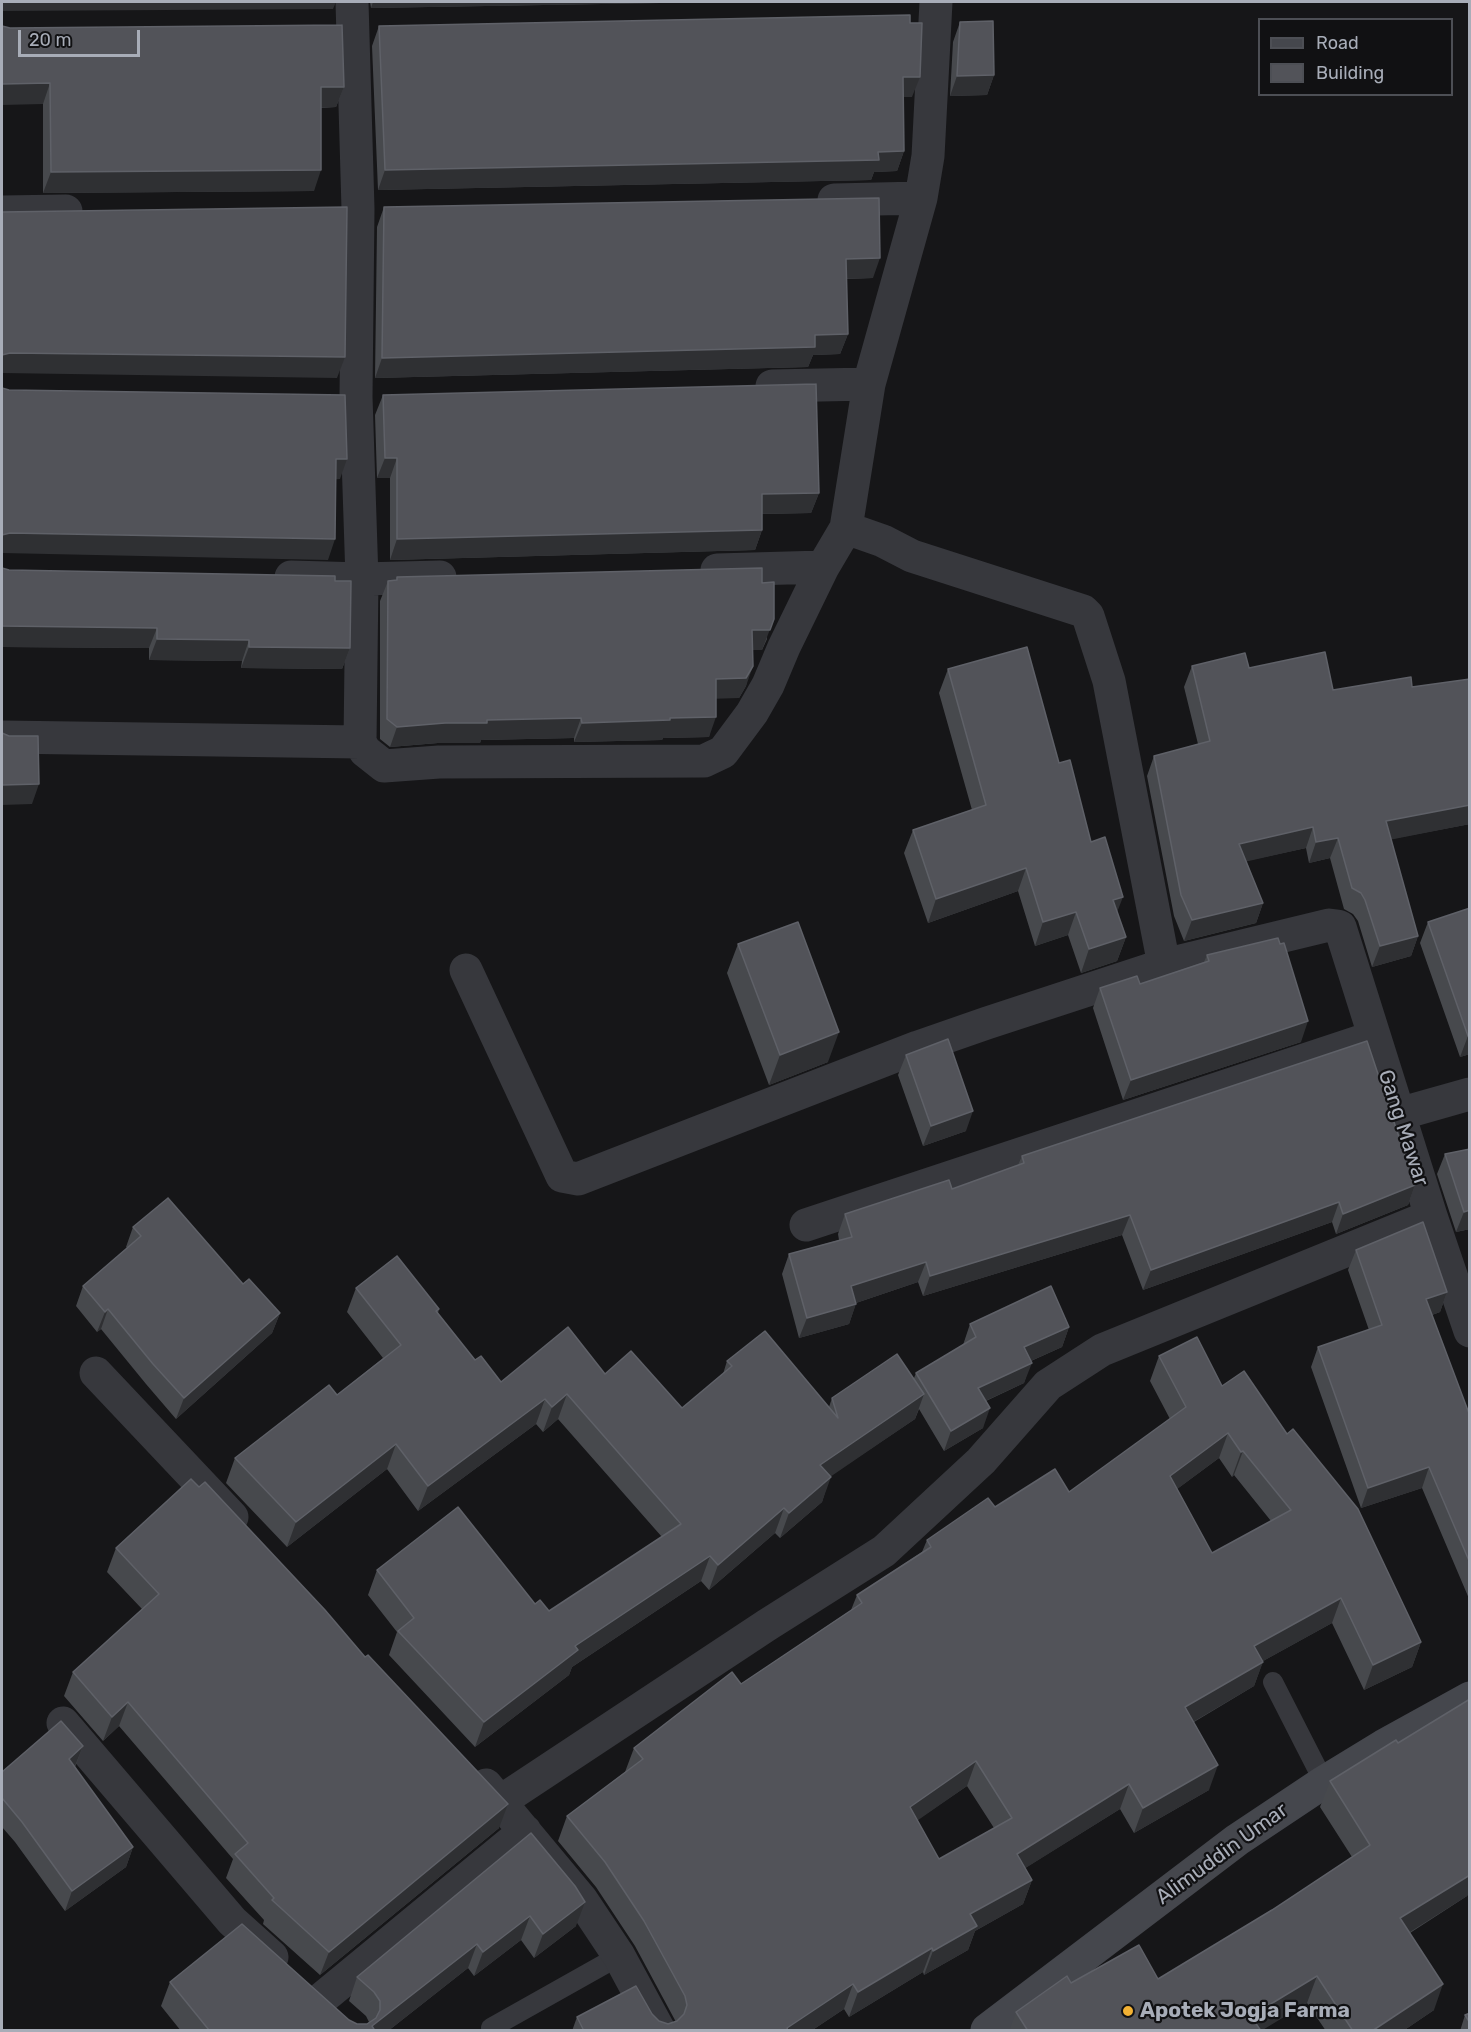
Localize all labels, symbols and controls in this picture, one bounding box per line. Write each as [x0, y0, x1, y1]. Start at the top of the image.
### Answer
scale bar [21, 18, 142, 56]
legend [1258, 18, 1453, 96]
text: 20 m [29, 29, 71, 51]
text: Road [1316, 32, 1359, 54]
text: Building [1316, 62, 1384, 84]
street label: Gang Mawar [1372, 1067, 1434, 1189]
street label: Alimuddin Umar [1151, 1798, 1293, 1910]
place label: Apotek Jogja Farma [1140, 1998, 1350, 2024]
marker: Apotek Jogja Farma [1121, 2004, 1135, 2018]

